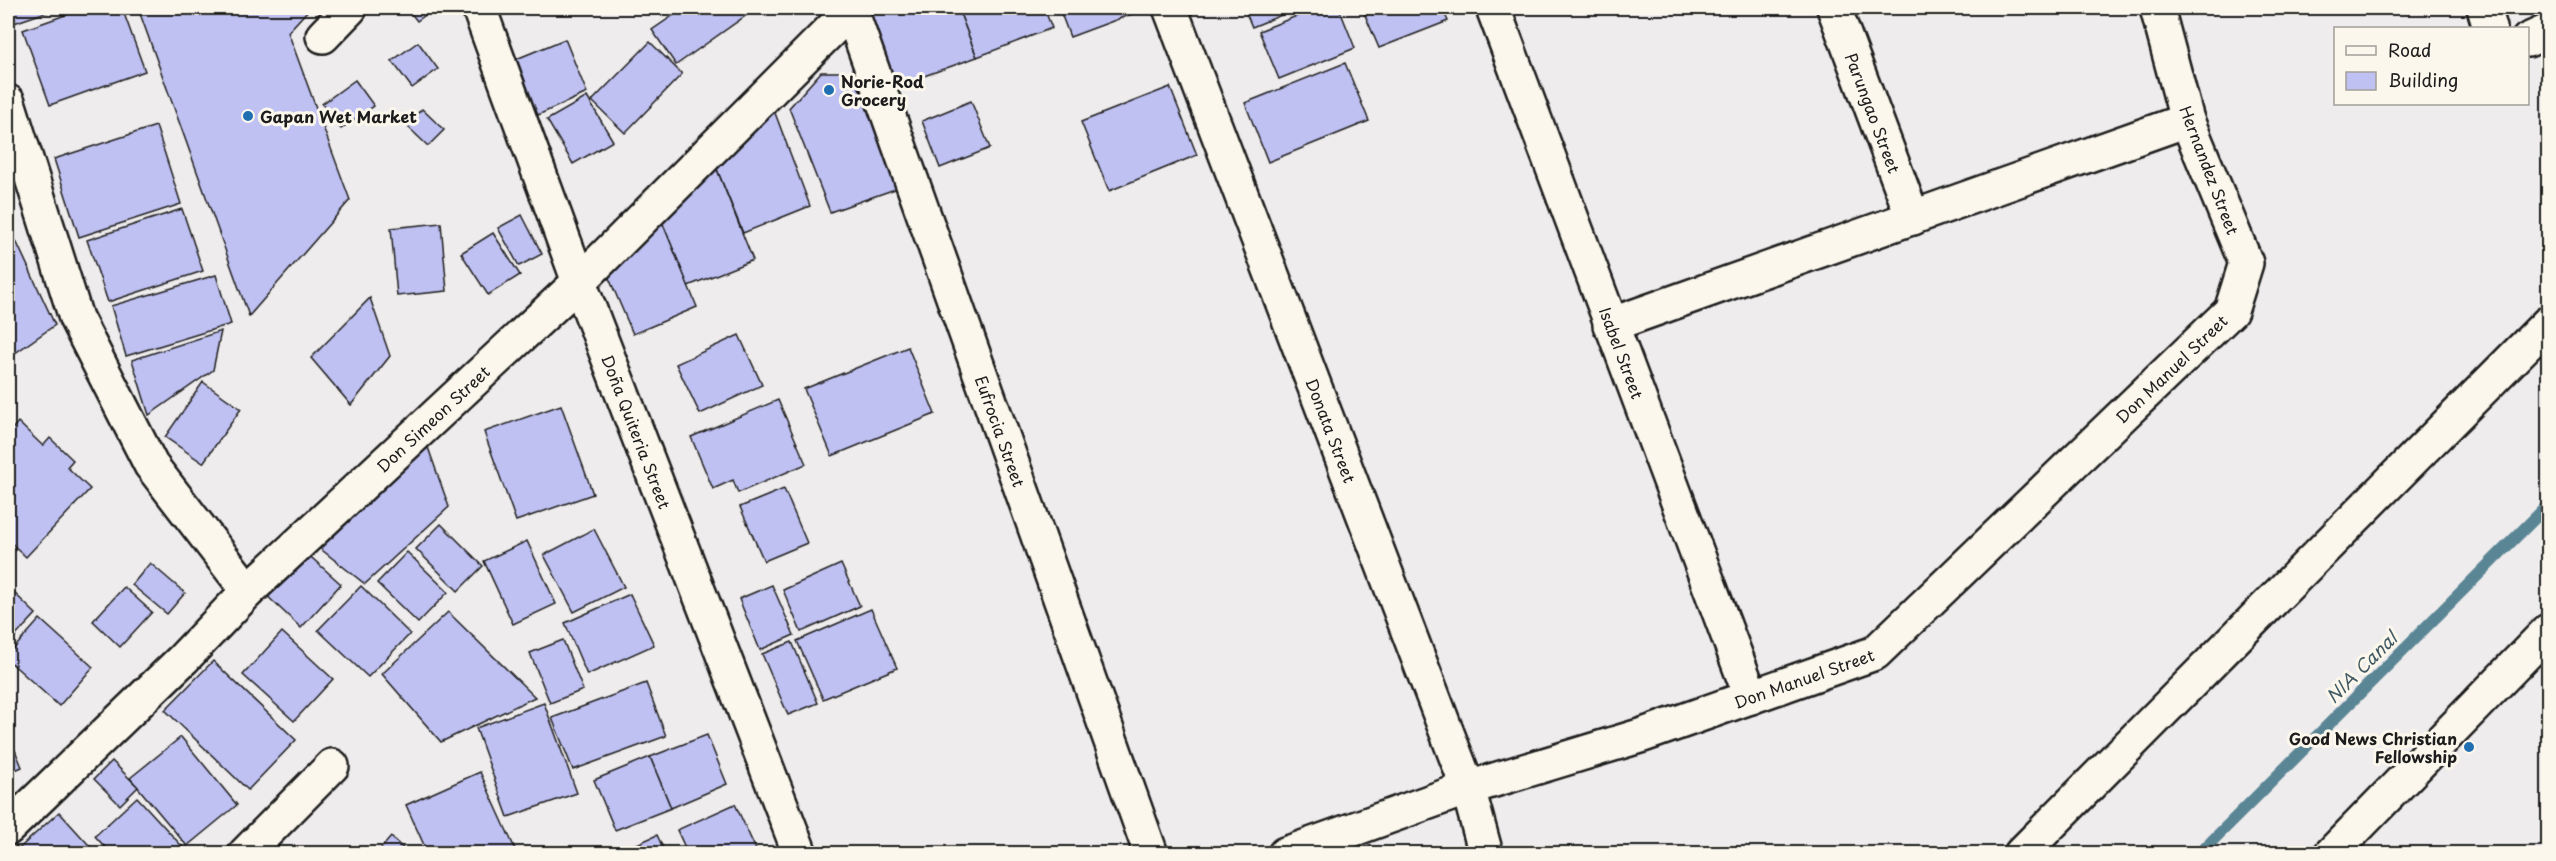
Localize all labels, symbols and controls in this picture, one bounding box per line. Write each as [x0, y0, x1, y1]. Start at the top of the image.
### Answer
legend [2334, 27, 2529, 105]
text: Road [2388, 36, 2432, 63]
street label: Parungao Street [1840, 49, 1907, 177]
text: Building [2388, 66, 2458, 93]
place label: Norie-Rod Grocery [841, 69, 924, 111]
marker: Norie-Rod Grocery [822, 83, 836, 97]
street label: Hernandez Street [2174, 102, 2246, 238]
place label: Gapan Wet Market [260, 104, 417, 128]
marker: Gapan Wet Market [241, 109, 255, 123]
street label: Isabel Street [1594, 303, 1650, 402]
street label: Don Manuel Street [2110, 309, 2233, 428]
street label: Doña Quiteria Street [596, 351, 678, 513]
street label: Don Simeon Street [371, 359, 495, 478]
street label: Eufrocia Street [970, 372, 1032, 491]
street label: Donata Street [1300, 374, 1362, 487]
water label: NIA Canal [2319, 623, 2405, 709]
street label: Don Manuel Street [1730, 642, 1878, 714]
place label: Good News Christian Fellowship [2289, 726, 2457, 768]
marker: Good News Christian Fellowship [2462, 740, 2476, 754]

